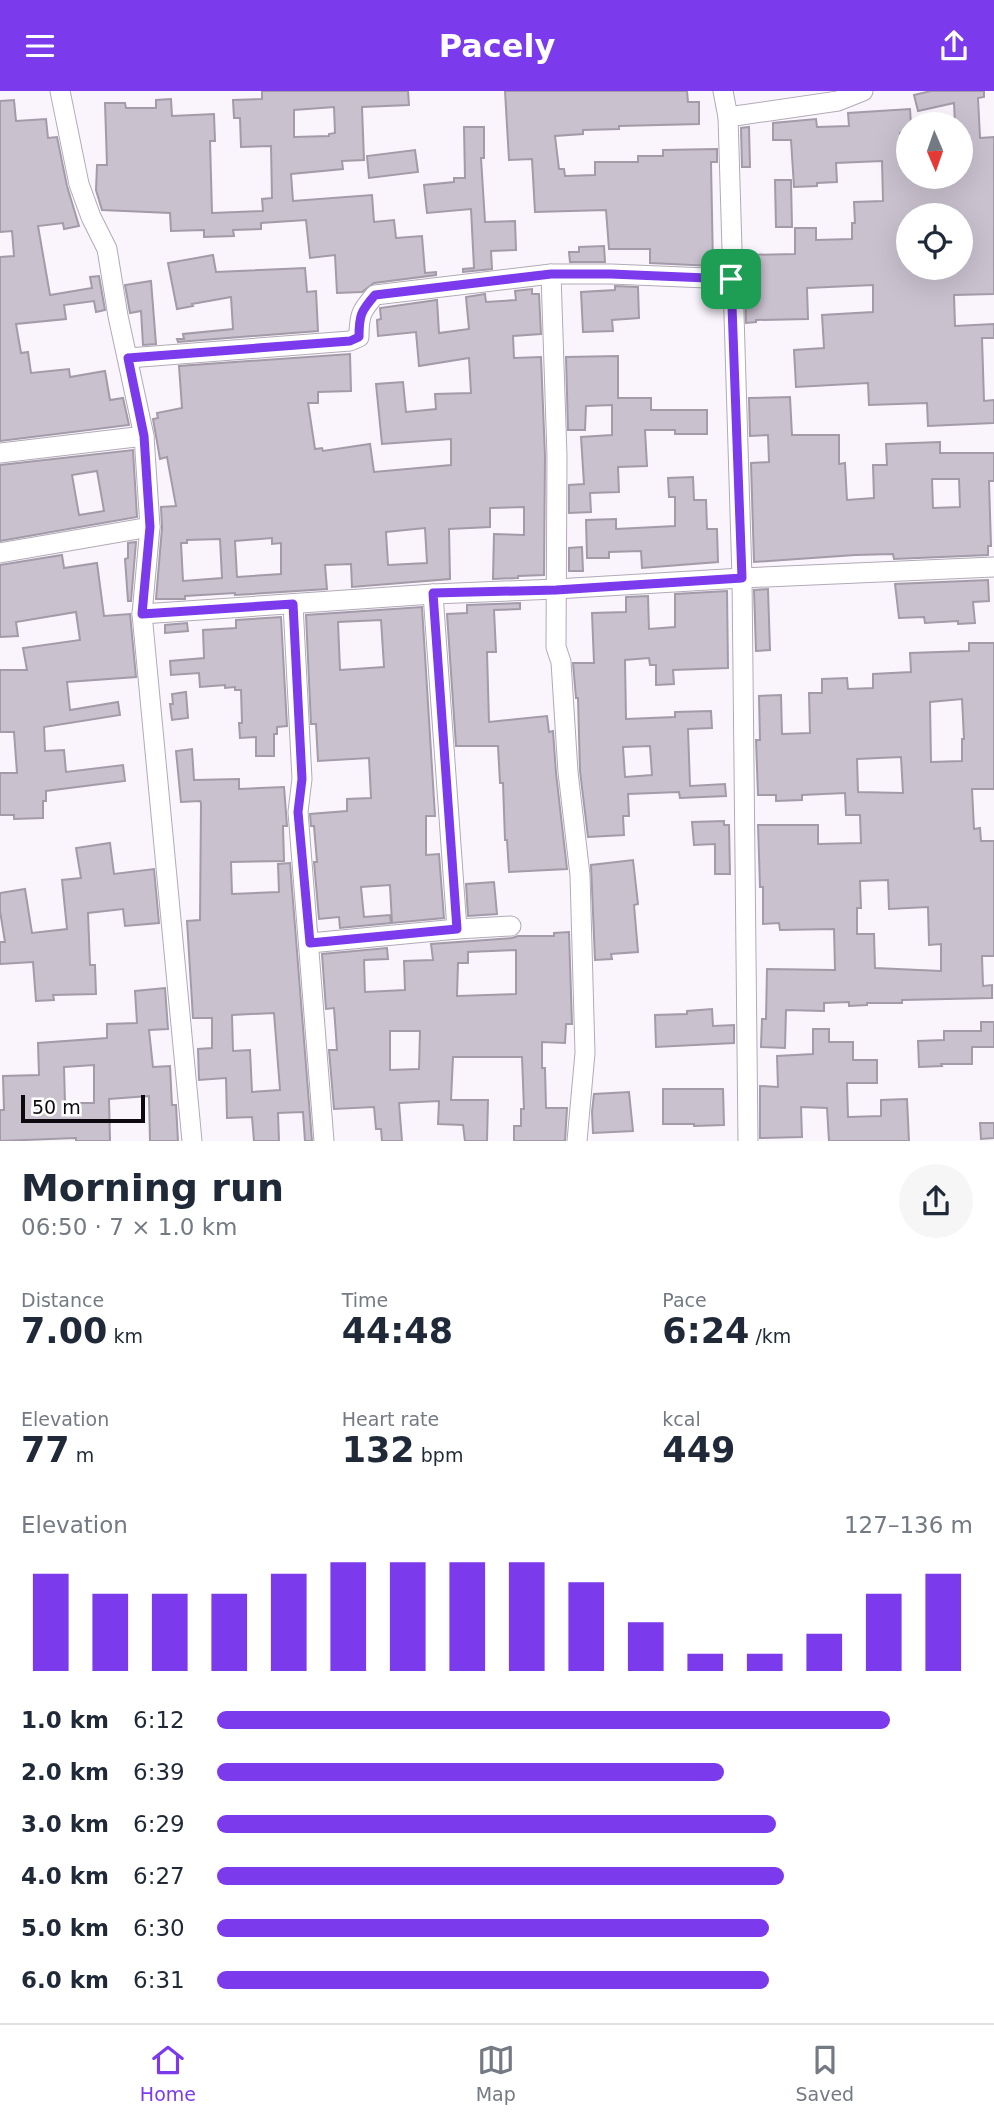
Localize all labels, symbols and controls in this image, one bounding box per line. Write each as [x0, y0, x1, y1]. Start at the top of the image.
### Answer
icon: menu [21, 27, 59, 65]
text: Pacely [439, 27, 555, 65]
icon: share [935, 27, 973, 65]
north arrow [896, 112, 973, 189]
map controls [896, 112, 973, 280]
button: locate [896, 203, 973, 280]
pin [701, 249, 761, 309]
icon: arrive [712, 260, 750, 298]
scale bar [21, 1092, 145, 1124]
text: 50 m [32, 1096, 81, 1118]
button: share [899, 1164, 973, 1238]
text: Morning run [21, 1166, 284, 1210]
text: 06:50 · 7 × 1.0 km [21, 1214, 237, 1240]
text: Distance [21, 1289, 104, 1311]
text: Time [342, 1289, 388, 1311]
text: Pace [662, 1289, 707, 1311]
text: 7.00 [21, 1311, 107, 1351]
text: 44:48 [342, 1311, 453, 1351]
text: 6:24 [662, 1311, 749, 1351]
text: km [107, 1325, 143, 1347]
text: /km [749, 1325, 791, 1347]
text: Elevation [21, 1408, 109, 1430]
text: Heart rate [342, 1408, 439, 1430]
text: kcal [662, 1408, 701, 1430]
text: 77 [21, 1430, 70, 1470]
text: 132 [342, 1430, 415, 1470]
text: 449 [662, 1430, 735, 1470]
text: m [70, 1444, 94, 1466]
text: bpm [415, 1444, 463, 1466]
text: Elevation [21, 1512, 128, 1538]
text: 127–136 m [844, 1512, 973, 1538]
text: 1.0 km [21, 1707, 109, 1733]
text: 6:12 [133, 1707, 185, 1733]
text: 2.0 km [21, 1759, 109, 1785]
text: 6:39 [133, 1759, 185, 1785]
text: 3.0 km [21, 1811, 109, 1837]
text: 6:29 [133, 1811, 185, 1837]
text: 4.0 km [21, 1863, 109, 1889]
text: 6:27 [133, 1863, 185, 1889]
text: 5.0 km [21, 1915, 109, 1941]
text: 6:30 [133, 1915, 185, 1941]
text: 6.0 km [21, 1967, 109, 1993]
text: 6:31 [133, 1967, 185, 1993]
tab: Home [140, 2041, 196, 2105]
tab: Map [476, 2041, 516, 2105]
tab: Saved [795, 2041, 854, 2105]

